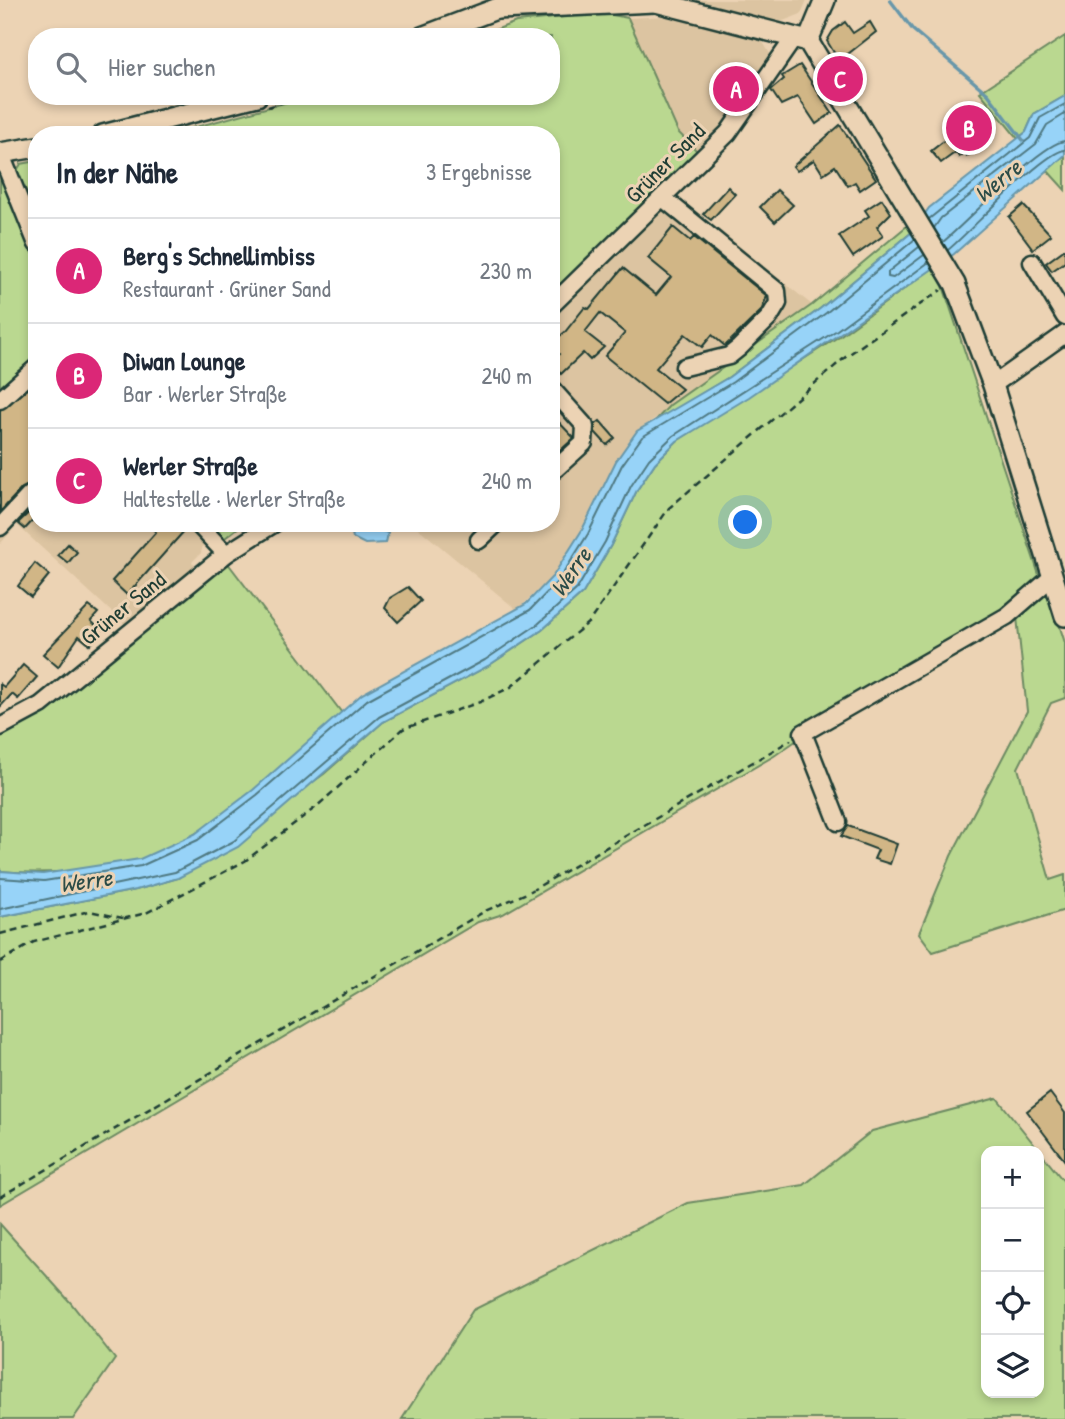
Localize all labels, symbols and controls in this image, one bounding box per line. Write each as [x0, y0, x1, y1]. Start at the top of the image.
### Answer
search box [28, 28, 560, 105]
icon: search [52, 48, 90, 86]
text: Hier suchen [108, 49, 216, 84]
pin: C [817, 53, 863, 105]
pin: A [713, 63, 759, 115]
pin: B [946, 102, 992, 154]
street label: Grüner Sand [618, 116, 712, 210]
water label: Werre [967, 150, 1029, 209]
text: In der Nähe [56, 152, 178, 192]
text: 3 Ergebnisse [426, 156, 532, 187]
text: Berg's Schnellimbiss [123, 238, 315, 273]
text: A [73, 255, 85, 286]
text: 230 m [480, 255, 532, 286]
text: Restaurant · Grüner Sand [123, 273, 331, 304]
text: Diwan Lounge [123, 343, 245, 378]
text: B [73, 360, 85, 391]
text: 240 m [481, 360, 532, 391]
text: Bar · Werler Straße [123, 378, 287, 409]
text: Werler Straße [123, 448, 258, 483]
text: C [73, 465, 85, 496]
text: 240 m [481, 465, 532, 496]
text: Haltestelle · Werler Straße [123, 483, 345, 514]
your location [728, 505, 762, 539]
water label: Werre [542, 540, 599, 602]
street label: Grüner Sand [73, 564, 172, 652]
water label: Werre [58, 860, 115, 899]
map controls [981, 1146, 1044, 1398]
button: + [981, 1146, 1044, 1209]
button: − [981, 1209, 1044, 1272]
button: locate [981, 1272, 1044, 1335]
button: layers [981, 1335, 1044, 1398]

